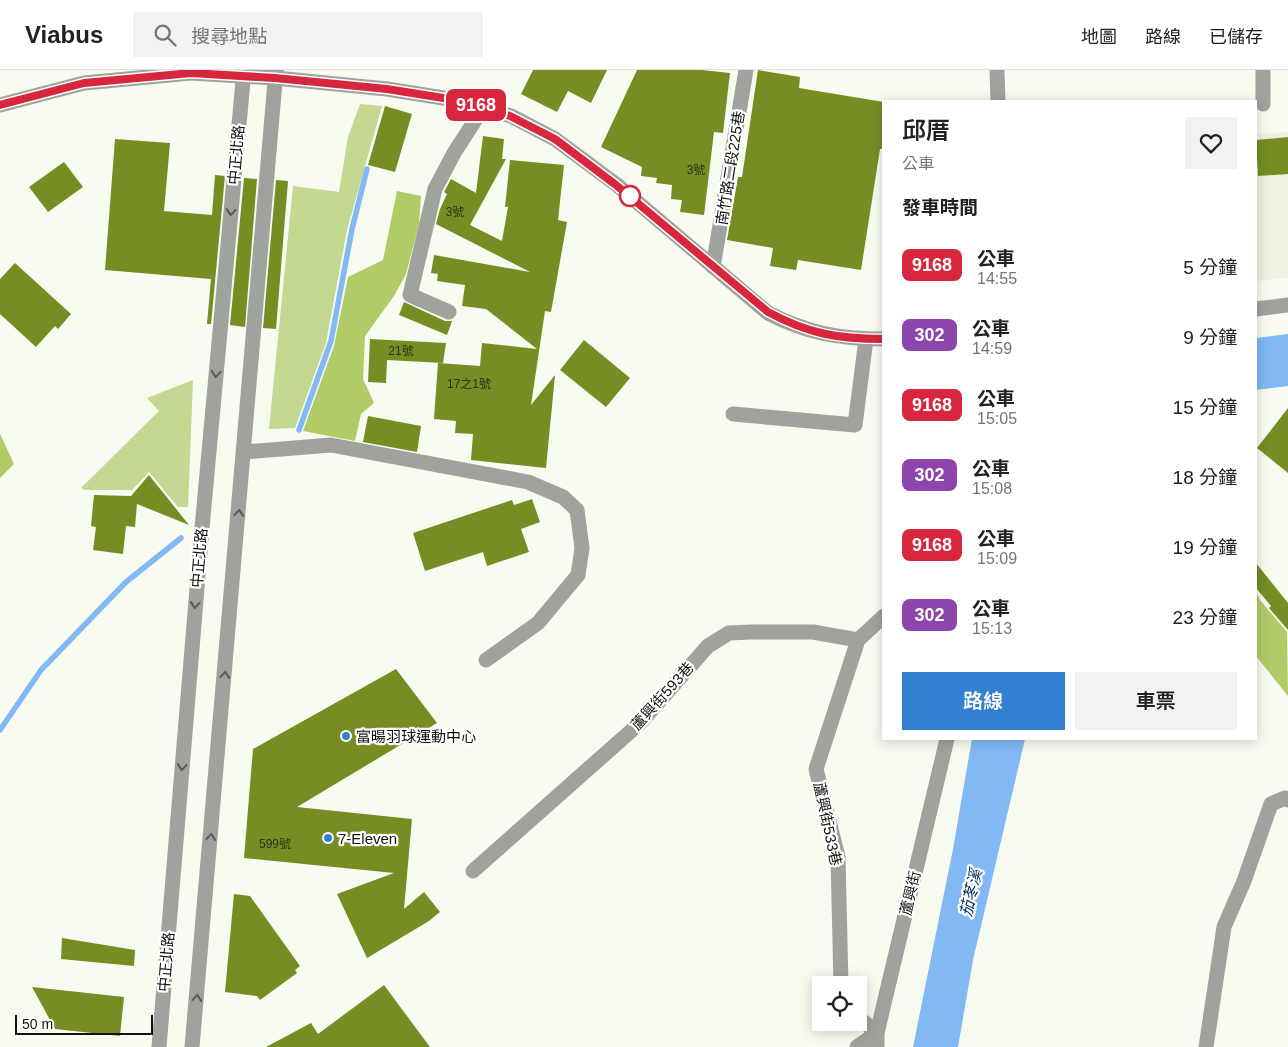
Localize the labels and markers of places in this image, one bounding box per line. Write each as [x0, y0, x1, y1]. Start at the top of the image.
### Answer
unlabelled marker [619, 185, 641, 207]
place label: 富暘羽球運動中心 [356, 728, 476, 745]
marker: 富暘羽球運動中心 [340, 730, 352, 742]
place label: 7-Eleven [338, 830, 397, 847]
marker: 7-Eleven [322, 832, 334, 844]

